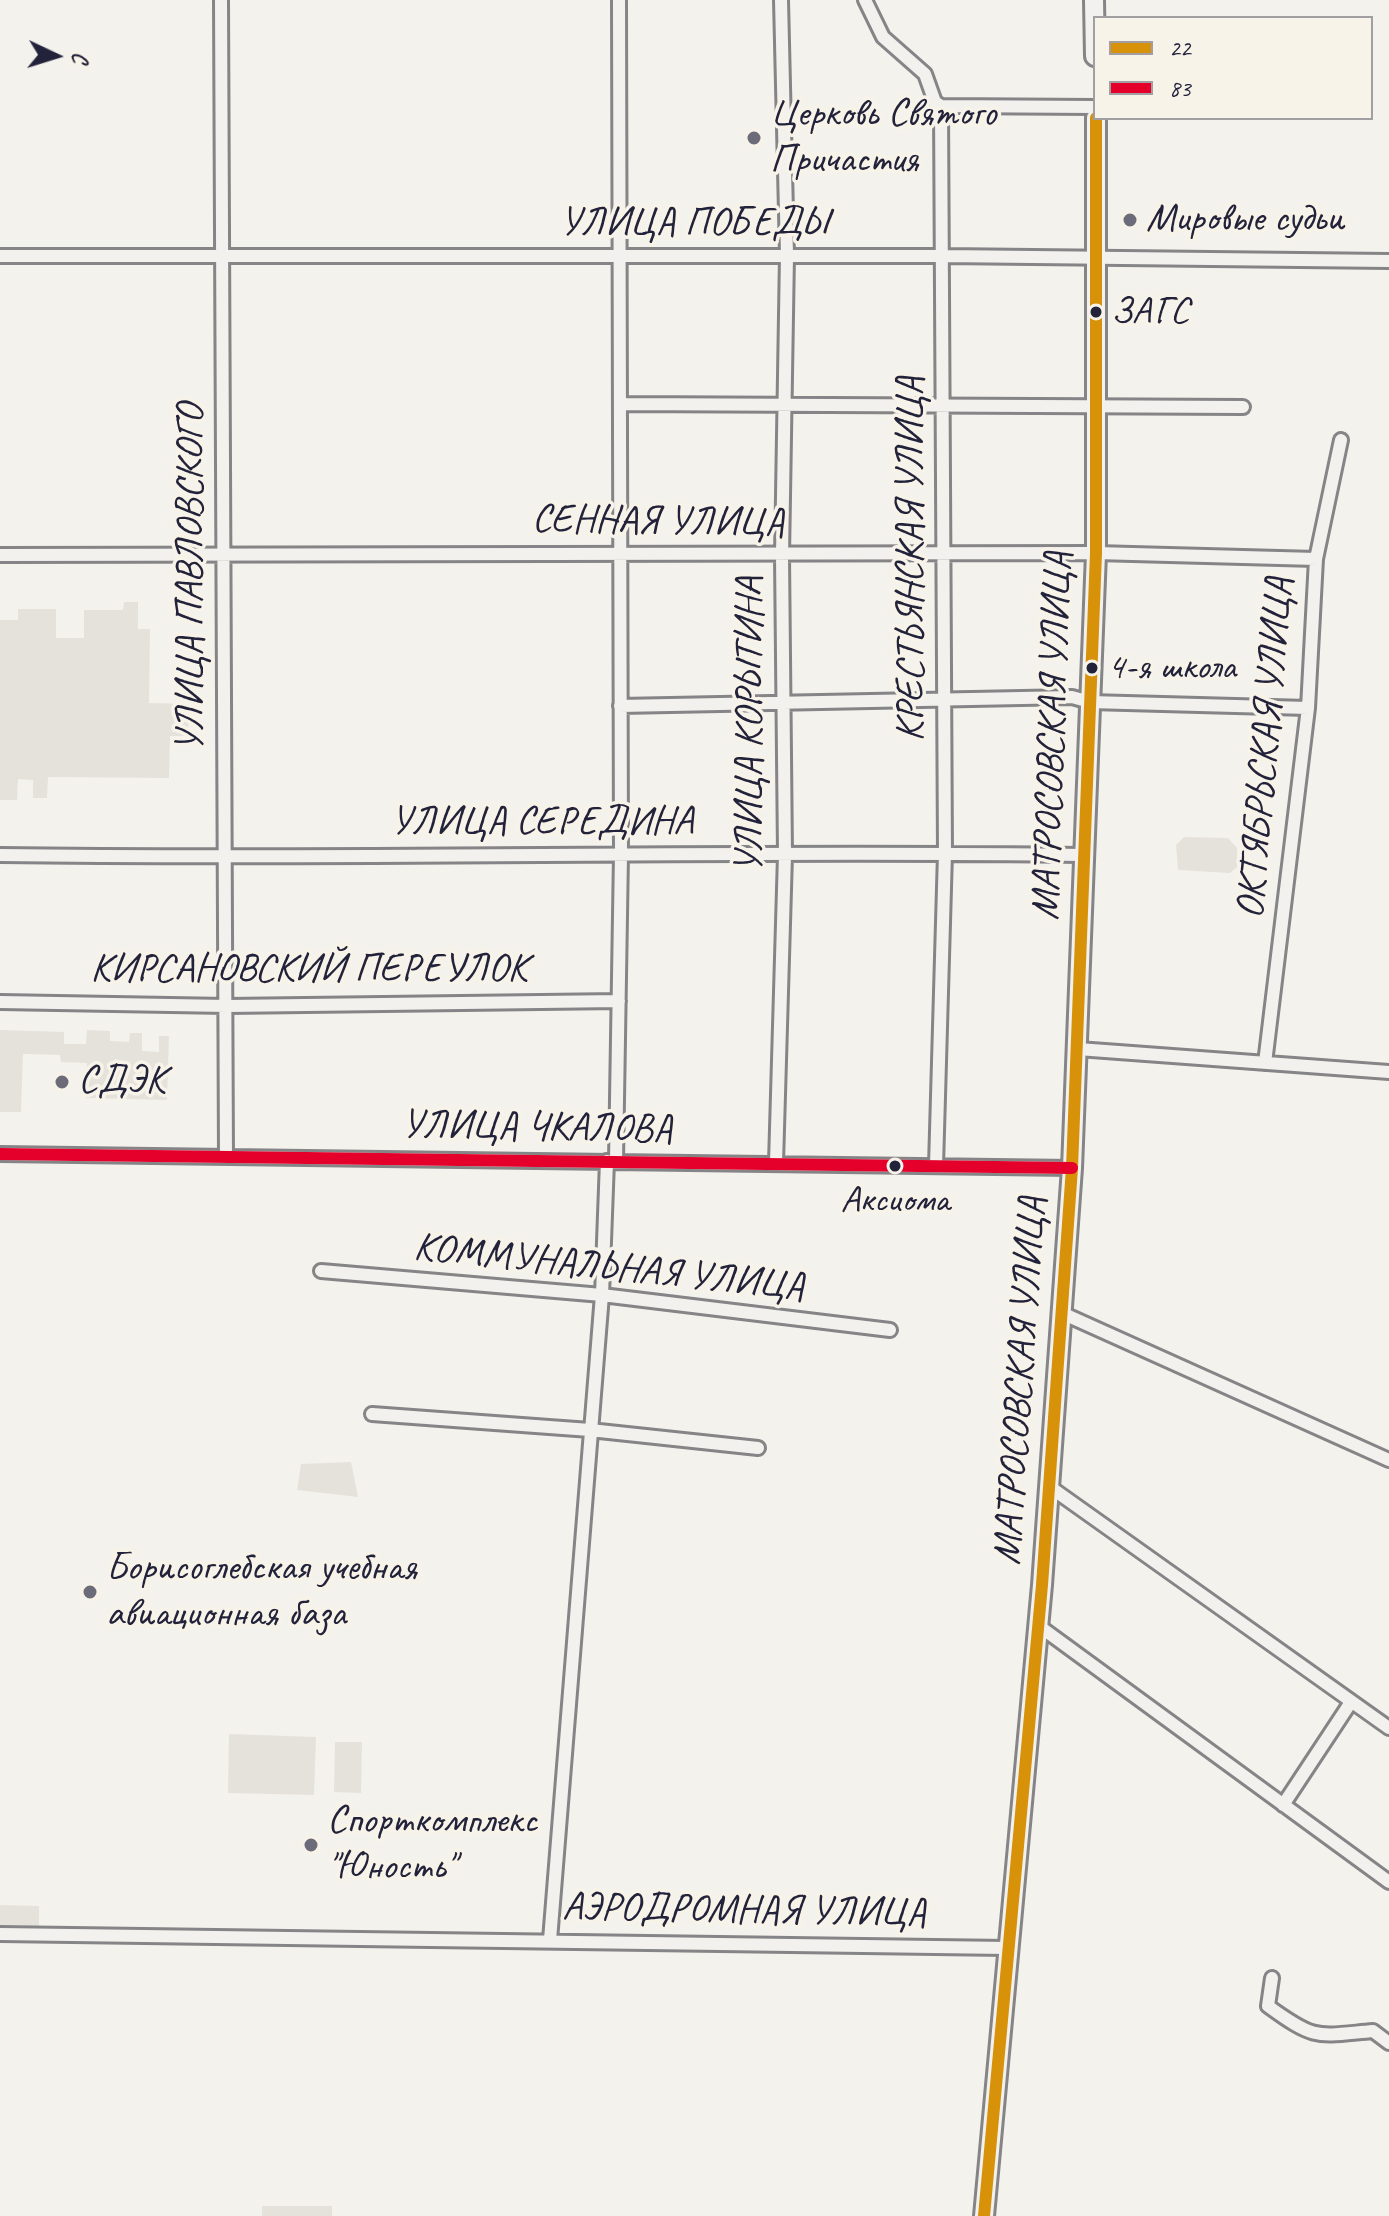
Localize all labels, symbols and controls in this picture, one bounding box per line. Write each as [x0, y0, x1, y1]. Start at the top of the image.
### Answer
north arrow [16, 16, 96, 96]
legend [1093, 16, 1373, 120]
text: 22 [1169, 33, 1191, 63]
text: С [66, 51, 94, 64]
text: 83 [1169, 73, 1191, 103]
place label: Церковь Святого Причастия [770, 91, 996, 185]
marker: Церковь Святого Причастия [745, 129, 763, 147]
place label: Мировые судьи [1146, 196, 1343, 244]
street label: УЛИЦА ПОБЕДЫ [560, 200, 828, 248]
marker: Мировые судьи [1121, 211, 1139, 229]
place label: ЗАГС [1111, 289, 1189, 335]
marker: ЗАГС [1088, 304, 1104, 320]
street label: КРЕСТЬЯНСКАЯ УЛИЦА [888, 377, 936, 741]
street label: УЛИЦА ПАВЛОВСКОГО [168, 404, 216, 752]
street label: СЕННАЯ УЛИЦА [532, 496, 784, 548]
street label: МАТРОСОВСКАЯ УЛИЦА [1023, 551, 1083, 921]
street label: ОКТЯБРЬСКАЯ УЛИЦА [1227, 575, 1305, 921]
street label: УЛИЦА КОРЫТИНА [727, 577, 775, 873]
place label: 4-я школа [1107, 645, 1236, 691]
marker: 4-я школа [1084, 660, 1100, 676]
street label: УЛИЦА СЕРЕДИНА [391, 799, 693, 847]
street label: КИРСАНОВСКИЙ ПЕРЕУЛОК [91, 946, 527, 994]
place label: СДЭК [78, 1058, 166, 1106]
marker: СДЭК [53, 1073, 71, 1091]
street label: УЛИЦА ЧКАЛОВА [401, 1102, 673, 1154]
marker: Аксиома [887, 1158, 903, 1174]
place label: Аксиома [841, 1178, 949, 1224]
street label: МАТРОСОВСКАЯ УЛИЦА [984, 1195, 1058, 1567]
street label: КОММУНАЛЬНАЯ УЛИЦА [412, 1224, 806, 1312]
place label: Борисоглебская учебная авиационная база [106, 1545, 417, 1639]
marker: Борисоглебская учебная авиационная база [81, 1583, 99, 1601]
place label: Спорткомплекс "Юность" [327, 1798, 537, 1892]
marker: Спорткомплекс "Юность" [302, 1836, 320, 1854]
street label: АЭРОДРОМНАЯ УЛИЦА [562, 1884, 926, 1938]

